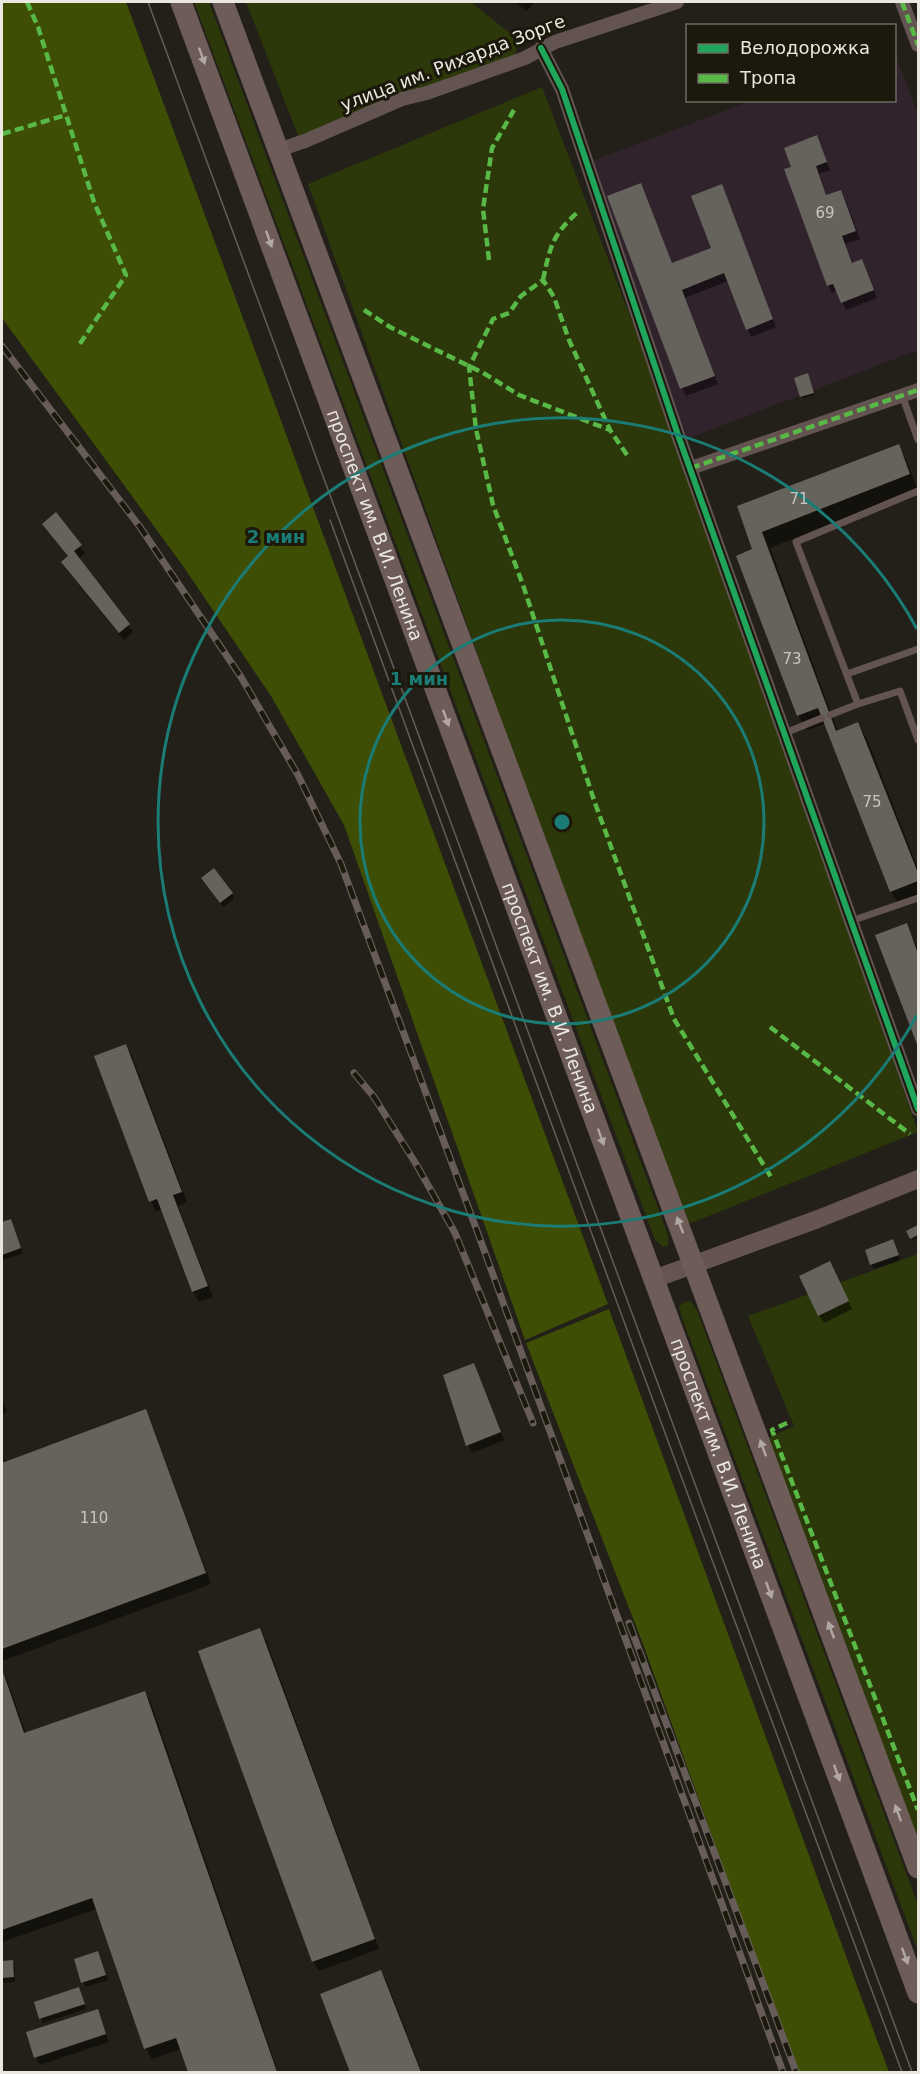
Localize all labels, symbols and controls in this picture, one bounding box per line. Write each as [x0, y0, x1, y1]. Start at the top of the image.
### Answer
street label: улица им. Рихарда Зорге [338, 10, 568, 115]
legend [686, 24, 896, 102]
text: Велодорожка [740, 37, 870, 58]
one-way arrow [197, 48, 207, 66]
text: Тропа [739, 67, 796, 88]
house number: 69 [815, 204, 835, 222]
one-way arrow [265, 230, 275, 248]
street label: проспект им. В.И. Ленина [323, 407, 428, 644]
house number: 71 [789, 490, 809, 508]
text: 2 мин [247, 526, 305, 547]
house number: 73 [782, 650, 802, 668]
text: 1 мин [390, 668, 448, 689]
one-way arrow [442, 709, 452, 727]
house number: 75 [862, 793, 882, 811]
centre of rings [552, 812, 572, 832]
street label: проспект им. В.И. Ленина [498, 879, 602, 1116]
one-way arrow [597, 1128, 607, 1146]
one-way arrow [675, 1216, 685, 1234]
street label: проспект им. В.И. Ленина [667, 1335, 771, 1572]
one-way arrow [757, 1438, 767, 1456]
house number: 110 [80, 1509, 108, 1527]
one-way arrow [765, 1581, 774, 1599]
one-way arrow [825, 1621, 835, 1639]
one-way arrow [833, 1764, 842, 1782]
one-way arrow [893, 1804, 903, 1822]
one-way arrow [900, 1947, 910, 1965]

